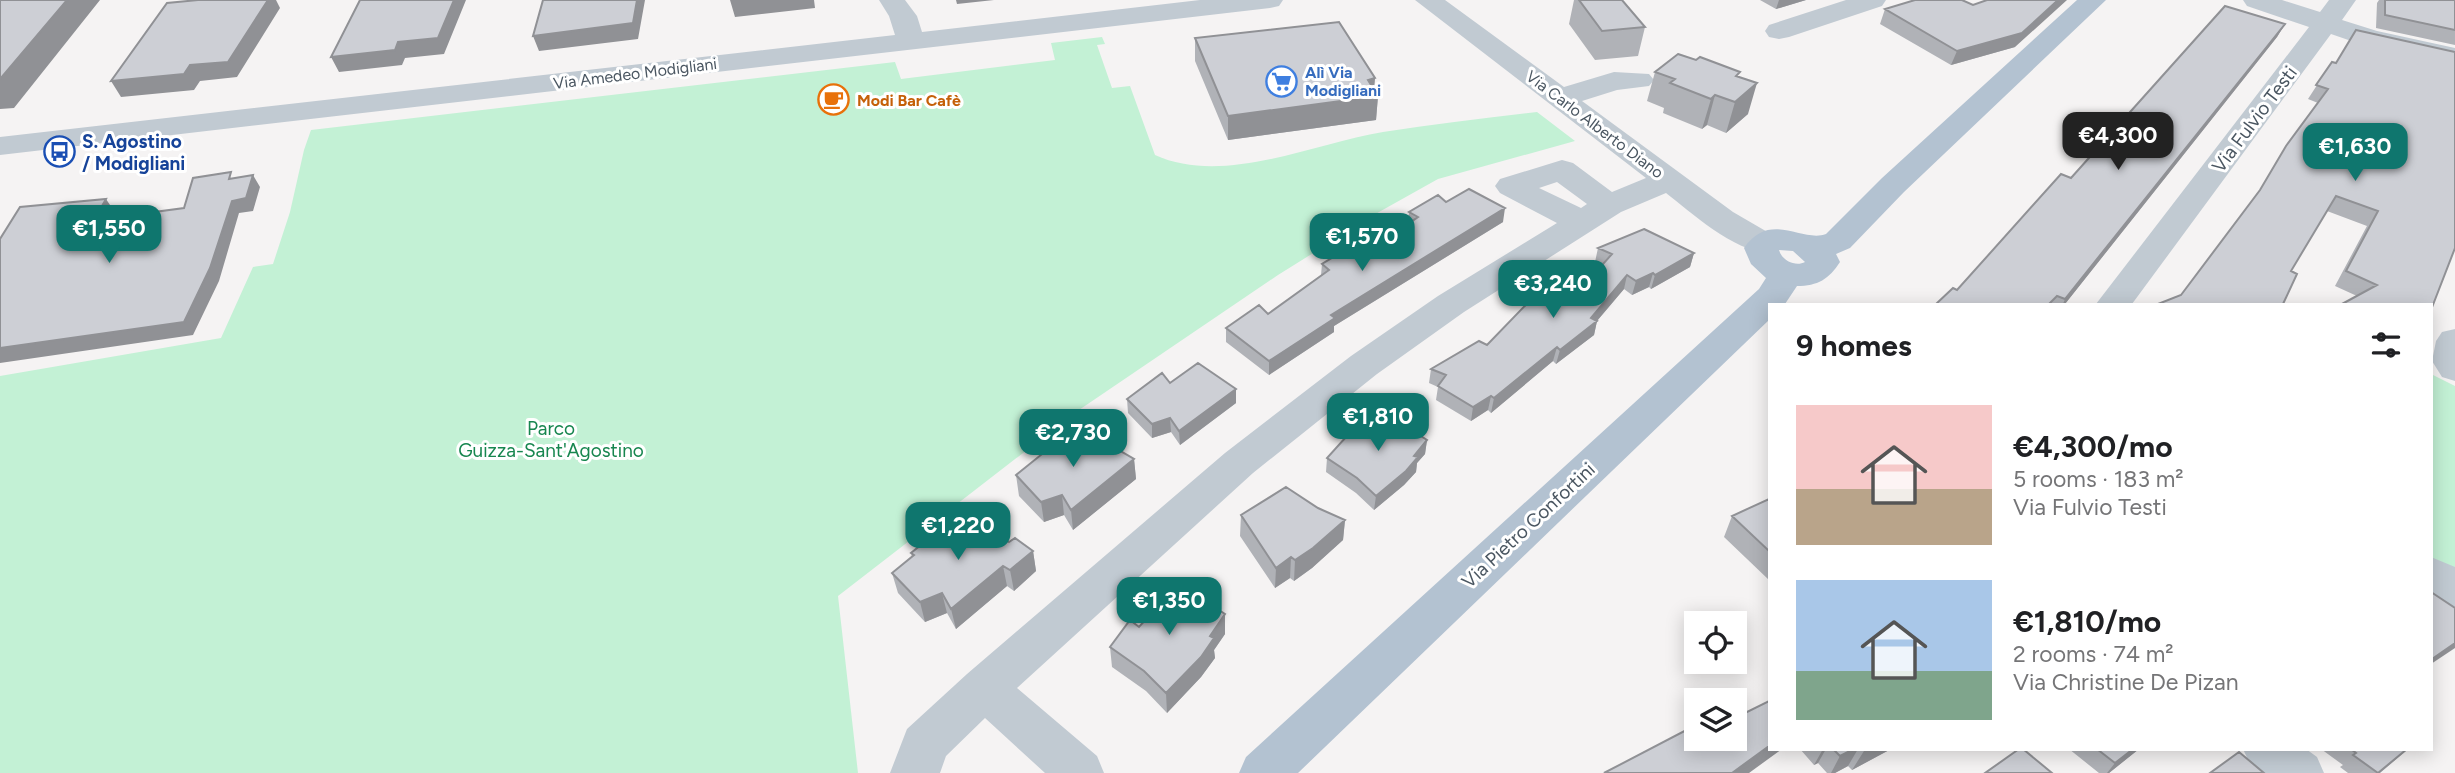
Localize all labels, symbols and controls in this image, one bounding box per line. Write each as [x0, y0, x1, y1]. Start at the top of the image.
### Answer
street label: Via Amedeo Modigliani [552, 54, 718, 93]
street label: Via Fulvio Testi [2207, 62, 2302, 177]
place label: Alì Via Modigliani [1305, 63, 1381, 100]
supermarket icon: Alì Via Modigliani [1265, 64, 1299, 98]
street label: Via Carlo Alberto Diano [1522, 67, 1667, 182]
cafe icon: Modi Bar Cafè [817, 83, 851, 117]
place label: Modi Bar Cafè [857, 91, 961, 110]
pin: €4,300 [2061, 113, 2175, 172]
text: €4,300 [2078, 121, 2158, 149]
pin: €1,630 [2298, 124, 2412, 183]
place label: S. Agostino / Modigliani [82, 130, 185, 175]
text: €1,630 [2319, 132, 2391, 160]
bus stop icon: S. Agostino / Modigliani [42, 135, 76, 169]
pin: €1,550 [52, 205, 166, 265]
text: €1,550 [72, 214, 146, 242]
pin: €1,570 [1305, 214, 1419, 273]
text: €1,570 [1326, 222, 1398, 250]
pin: €3,240 [1496, 260, 1610, 320]
text: €3,240 [1514, 269, 1592, 297]
icon: filters [2367, 326, 2405, 364]
text: 9 homes [1796, 327, 1912, 364]
pin: €1,810 [1321, 393, 1435, 453]
text: €1,810 [1343, 402, 1413, 430]
pin: €2,730 [1016, 410, 1130, 469]
park label: Parco Guizza-Sant'Agostino [458, 417, 644, 462]
text: €2,730 [1035, 418, 1111, 446]
text: €4,300/mo [2013, 428, 2173, 465]
icon: home [1852, 433, 1936, 517]
street label: Via Pietro Confortini [1457, 458, 1600, 593]
text: 5 rooms · 183 m² [2013, 465, 2184, 493]
text: Via Fulvio Testi [2013, 493, 2167, 521]
pin: €1,220 [901, 503, 1015, 562]
text: €1,220 [921, 511, 995, 539]
pin: €1,350 [1112, 578, 1226, 637]
text: €1,350 [1133, 586, 1205, 614]
text: €1,810/mo [2013, 603, 2161, 640]
icon: home [1852, 608, 1936, 692]
map controls [1684, 611, 1747, 751]
button: locate [1684, 611, 1747, 674]
text: 2 rooms · 74 m² [2013, 640, 2174, 668]
text: Via Christine De Pizan [2013, 668, 2239, 696]
button: layers [1684, 688, 1747, 751]

